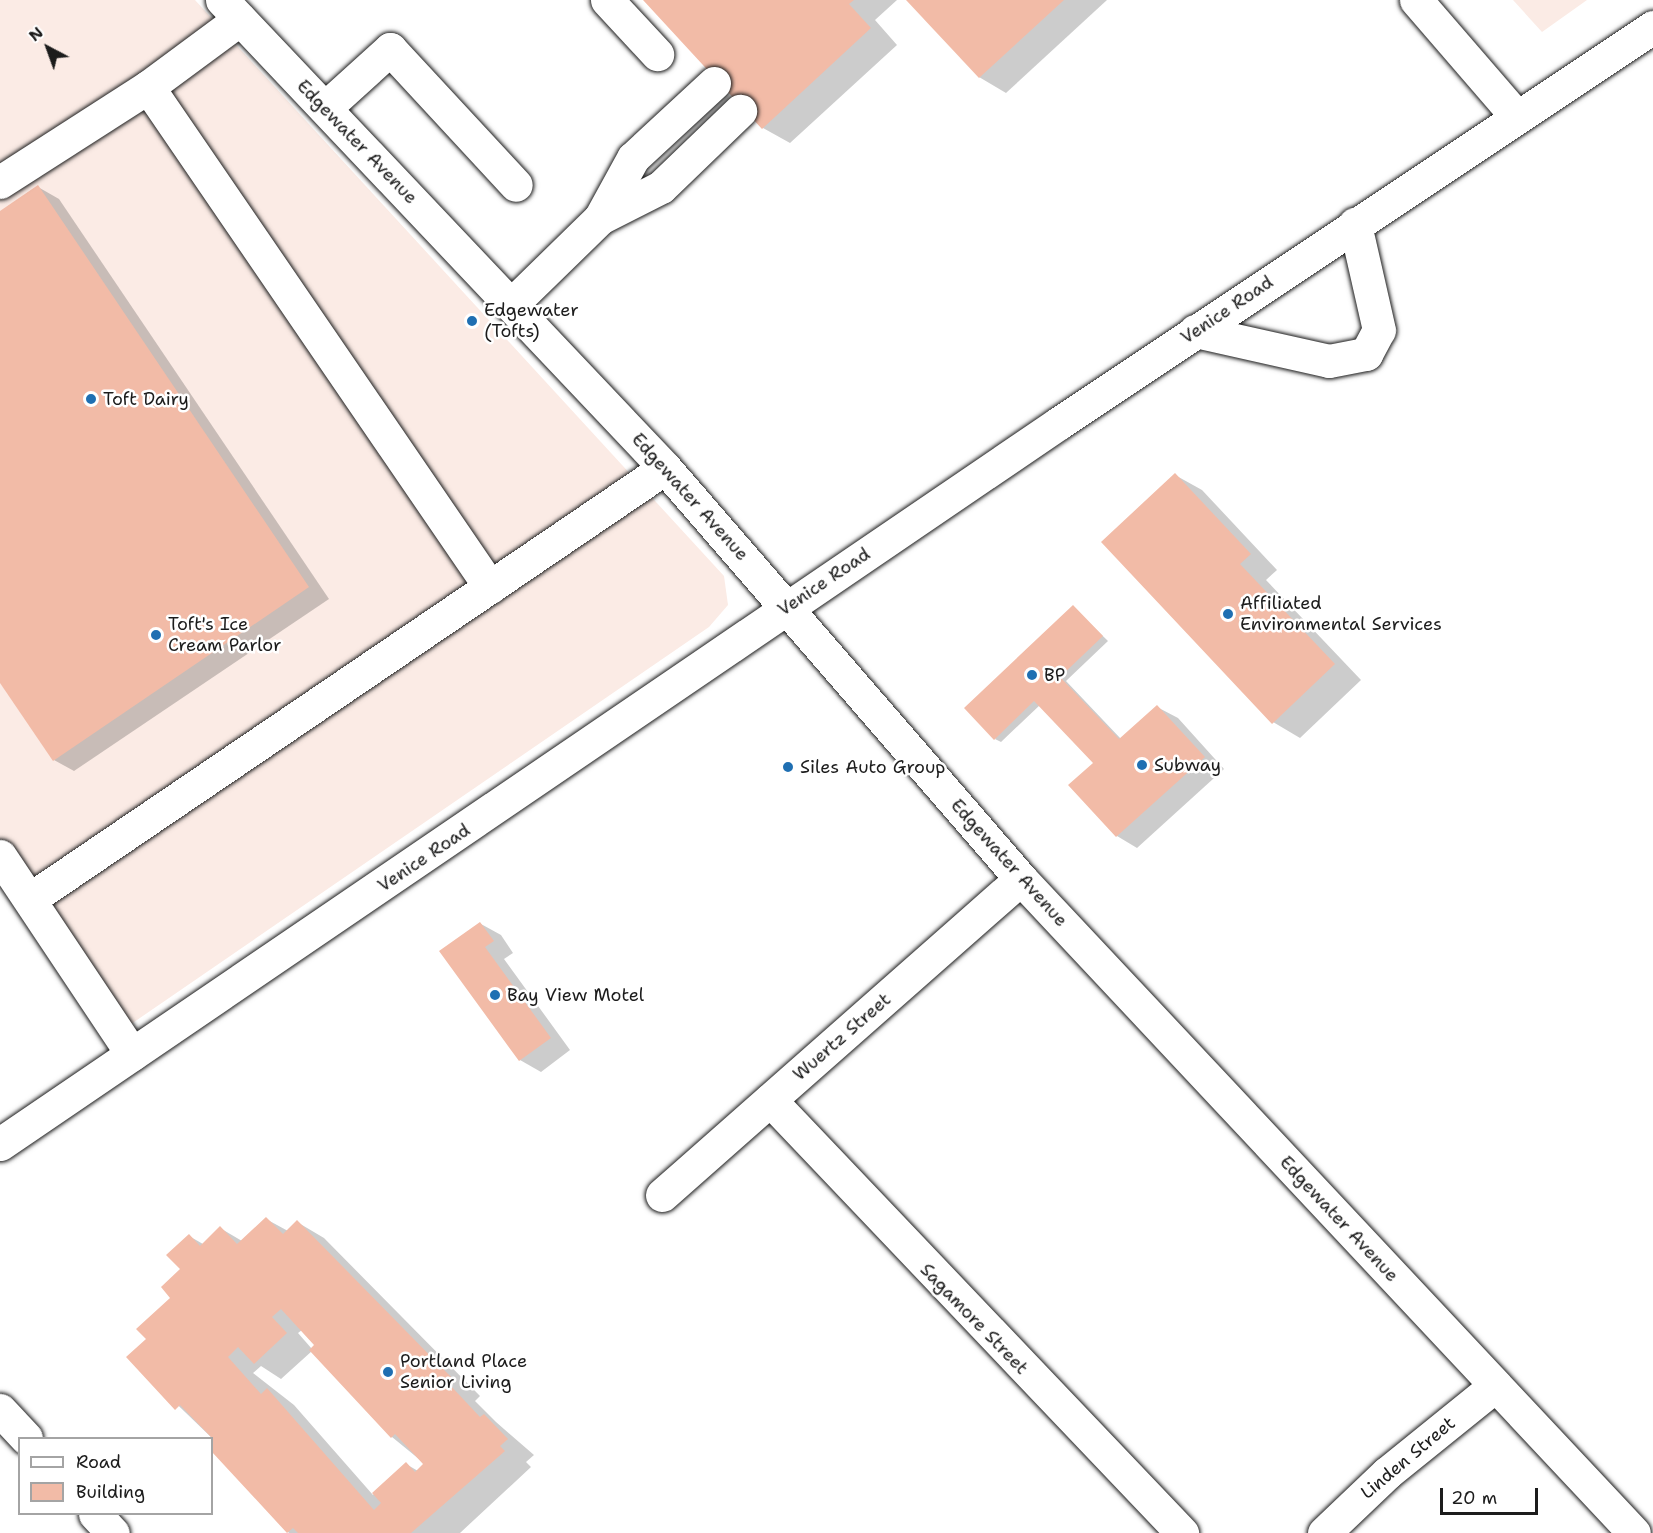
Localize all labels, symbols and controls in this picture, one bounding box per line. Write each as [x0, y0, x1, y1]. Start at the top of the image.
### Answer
north arrow [18, 18, 78, 78]
text: N [24, 22, 48, 46]
street label: Edgewater Avenue [292, 75, 422, 209]
street label: Venice Road [1177, 271, 1277, 349]
place label: Edgewater (Tofts) [484, 300, 579, 342]
marker: Edgewater (Tofts) [465, 314, 479, 328]
place label: Toft Dairy [103, 388, 189, 410]
marker: Toft Dairy [84, 392, 98, 406]
street label: Edgewater Avenue [627, 429, 753, 565]
street label: Venice Road [774, 543, 874, 621]
place label: Affiliated Environmental Services [1240, 593, 1442, 636]
marker: Affiliated Environmental Services [1221, 607, 1235, 621]
place label: Toft's Ice Cream Parlor [168, 614, 282, 656]
marker: Toft's Ice Cream Parlor [149, 628, 163, 642]
place label: BP [1044, 664, 1065, 686]
marker: BP [1025, 668, 1039, 682]
place label: Subway [1154, 754, 1221, 776]
place label: Siles Auto Group [800, 756, 945, 778]
marker: Subway [1135, 758, 1149, 772]
marker: Siles Auto Group [781, 760, 795, 774]
street label: Edgewater Avenue [946, 795, 1072, 931]
street label: Venice Road [374, 819, 474, 897]
place label: Bay View Motel [507, 984, 644, 1006]
marker: Bay View Motel [488, 988, 502, 1002]
street label: Wuertz Street [789, 989, 895, 1085]
street label: Edgewater Avenue [1275, 1152, 1403, 1286]
street label: Sagamore Street [916, 1259, 1032, 1379]
place label: Portland Place Senior Living [400, 1351, 527, 1394]
marker: Portland Place Senior Living [381, 1365, 395, 1379]
street label: Linden Street [1356, 1412, 1460, 1504]
legend [18, 1437, 213, 1515]
text: Road [76, 1450, 121, 1474]
scale bar [1443, 1476, 1540, 1514]
text: Building [76, 1480, 145, 1504]
text: 20 m [1451, 1486, 1497, 1510]

